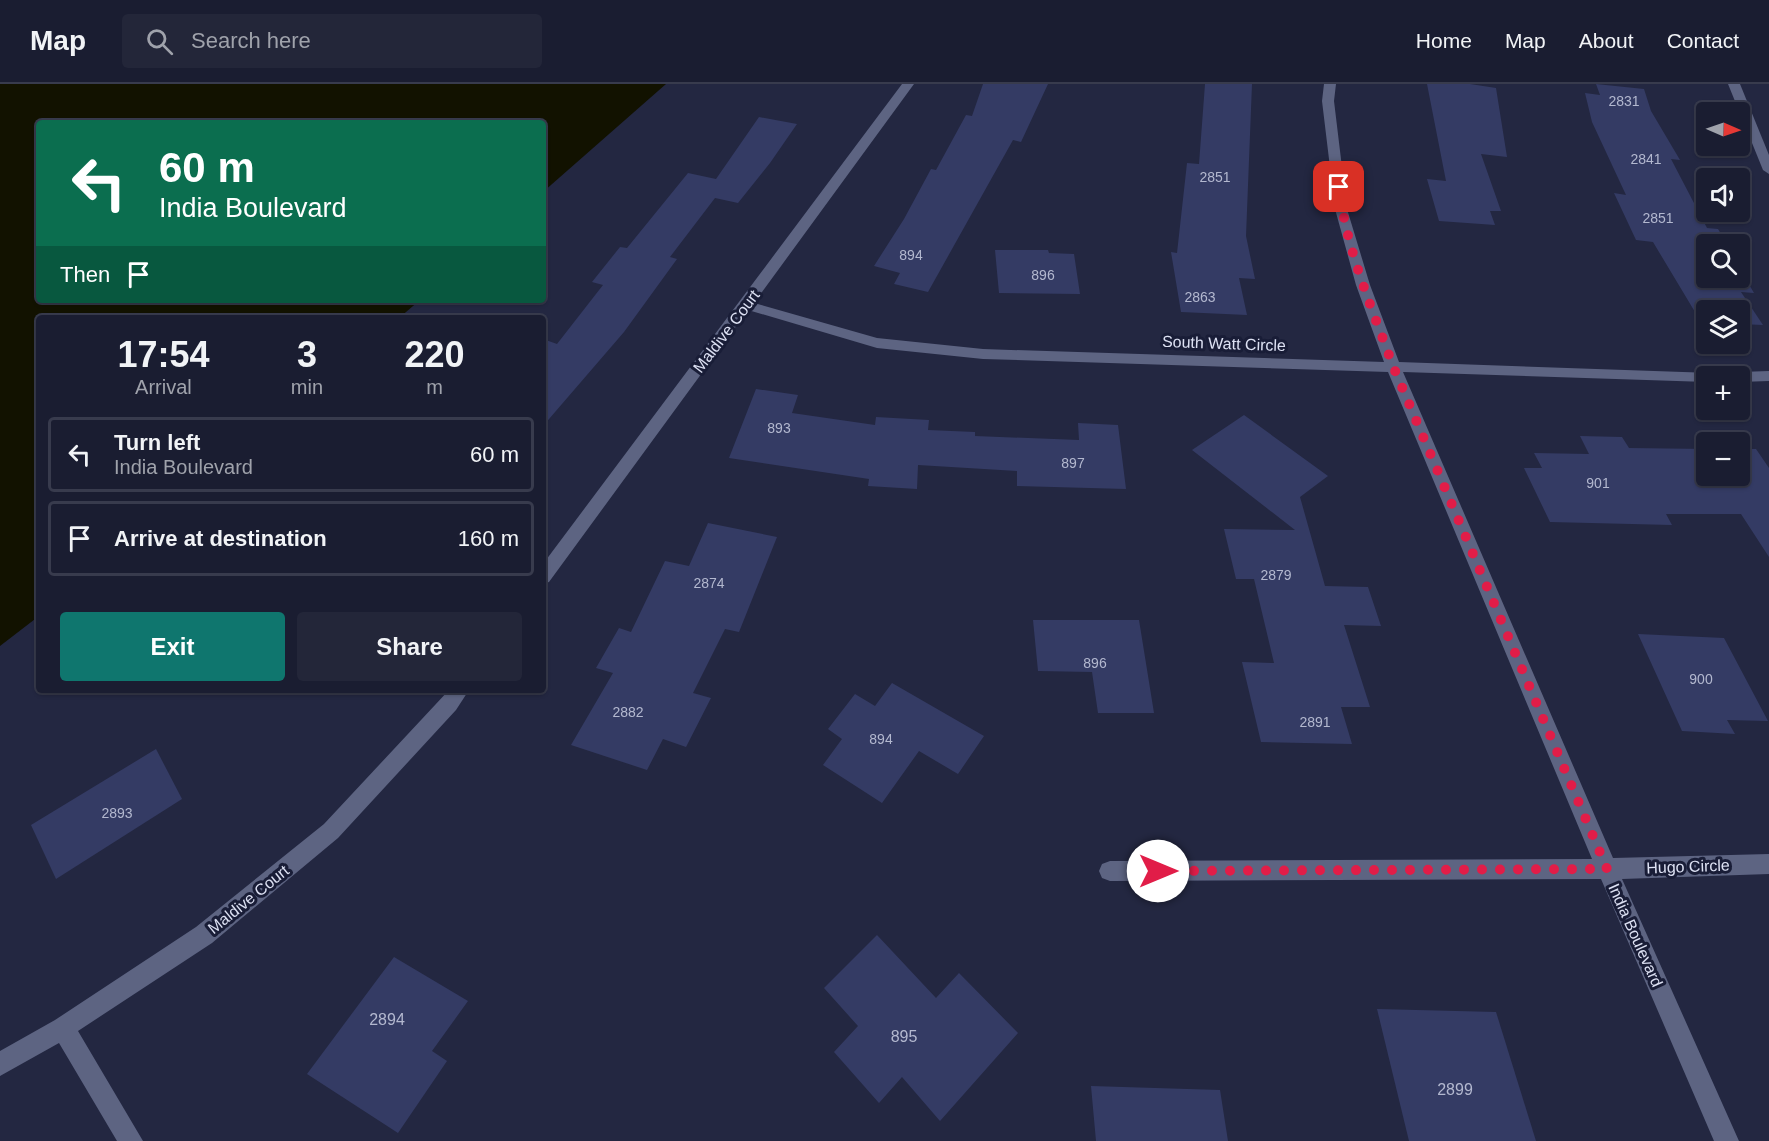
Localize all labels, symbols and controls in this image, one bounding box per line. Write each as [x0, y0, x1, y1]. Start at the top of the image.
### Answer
search box [122, 14, 542, 68]
text: Map [30, 25, 86, 56]
icon: search [143, 25, 176, 58]
text: Search here [191, 28, 311, 53]
text: Home [1416, 29, 1472, 52]
text: Map [1505, 29, 1546, 52]
text: About [1579, 29, 1634, 52]
text: Contact [1667, 29, 1739, 52]
house number: 2831 [1608, 93, 1640, 109]
north arrow [1696, 102, 1750, 156]
map controls [1696, 102, 1750, 486]
icon: left [60, 144, 138, 222]
text: 60 m [159, 144, 255, 191]
house number: 2841 [1630, 151, 1662, 167]
pin [1313, 161, 1364, 212]
button: sound [1696, 168, 1750, 222]
house number: 2851 [1199, 169, 1231, 185]
icon: arrive [1322, 170, 1355, 203]
text: India Boulevard [159, 193, 347, 223]
house number: 2851 [1642, 210, 1674, 226]
button: search [1696, 234, 1750, 288]
house number: 894 [899, 247, 923, 263]
icon: arrive [122, 258, 155, 291]
text: Then [60, 262, 110, 287]
house number: 896 [1031, 267, 1055, 283]
street label: Maldive Court [690, 286, 763, 376]
house number: 2863 [1184, 289, 1216, 305]
button: layers [1696, 300, 1750, 354]
street label: South Watt Circle [1162, 333, 1286, 354]
text: 17:54 [117, 334, 209, 375]
text: 3 [297, 334, 317, 375]
text: 220 [404, 334, 465, 375]
button: + [1696, 366, 1750, 420]
text: Arrival [135, 376, 192, 398]
text: min [291, 376, 323, 398]
text: m [426, 376, 443, 398]
house number: 893 [767, 420, 791, 436]
text: Turn left [114, 430, 200, 455]
button: − [1696, 432, 1750, 486]
icon: left [63, 438, 96, 471]
text: 60 m [470, 442, 519, 467]
house number: 897 [1061, 455, 1085, 471]
text: India Boulevard [114, 456, 253, 478]
house number: 901 [1586, 475, 1610, 491]
icon: arrive [63, 522, 96, 555]
text: Arrive at destination [114, 526, 327, 551]
text: 160 m [458, 526, 519, 551]
house number: 2879 [1260, 567, 1292, 583]
house number: 2874 [693, 575, 725, 591]
button: Exit [60, 612, 285, 681]
button: Share [297, 612, 522, 681]
house number: 896 [1083, 655, 1107, 671]
house number: 900 [1689, 671, 1713, 687]
house number: 2882 [612, 704, 644, 720]
house number: 2891 [1299, 714, 1331, 730]
house number: 894 [869, 731, 893, 747]
house number: 2893 [101, 805, 133, 821]
position arrow [1126, 839, 1190, 903]
street label: Hugo Circle [1646, 857, 1730, 876]
street label: Maldive Court [205, 861, 292, 937]
street label: India Boulevard [1605, 881, 1666, 989]
house number: 2894 [369, 1011, 405, 1028]
house number: 895 [891, 1028, 917, 1045]
house number: 2899 [1437, 1081, 1473, 1098]

